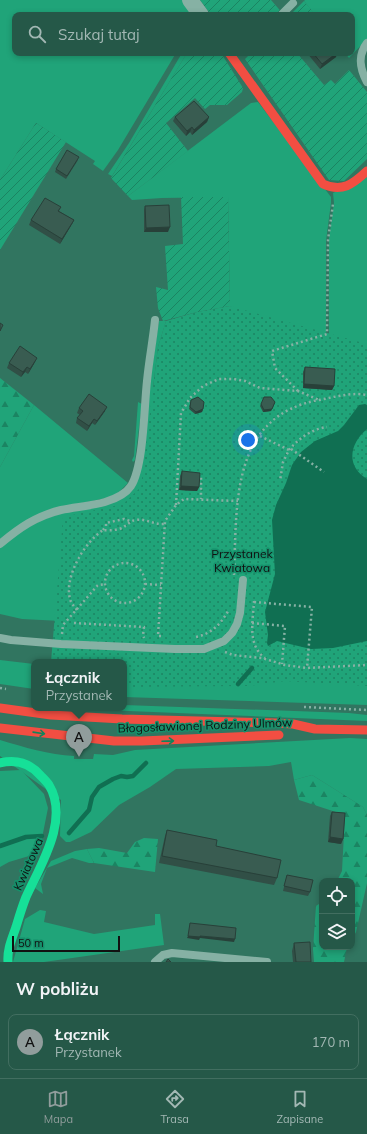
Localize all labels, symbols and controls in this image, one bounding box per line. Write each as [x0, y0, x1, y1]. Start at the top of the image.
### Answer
search box [12, 12, 355, 56]
icon: search [26, 23, 48, 45]
text: Szukaj tutaj [58, 25, 140, 44]
your location [238, 430, 258, 450]
park label: Przystanek Kwiatowa [211, 546, 274, 575]
popup [31, 659, 127, 711]
text: Łącznik [46, 668, 100, 687]
text: Przystanek [46, 687, 112, 703]
street label: Błogosławionej Rodziny Ulmów [117, 714, 293, 736]
pin: A [66, 724, 92, 757]
one-way arrow [32, 729, 45, 737]
one-way arrow [161, 737, 174, 744]
street label: Kwiatowa [10, 835, 46, 893]
map controls [319, 878, 355, 950]
button: locate [319, 878, 355, 914]
button: layers [319, 914, 355, 950]
scale bar [12, 934, 120, 953]
text: 50 m [18, 936, 44, 950]
text: W pobliżu [16, 978, 99, 999]
text: Łącznik [55, 1025, 109, 1044]
text: A [25, 1034, 35, 1050]
text: 170 m [312, 1034, 350, 1050]
text: Przystanek [55, 1044, 122, 1060]
tab: Mapa [44, 1088, 73, 1126]
tab: Trasa [161, 1088, 189, 1126]
tab: Zapisane [276, 1088, 323, 1126]

